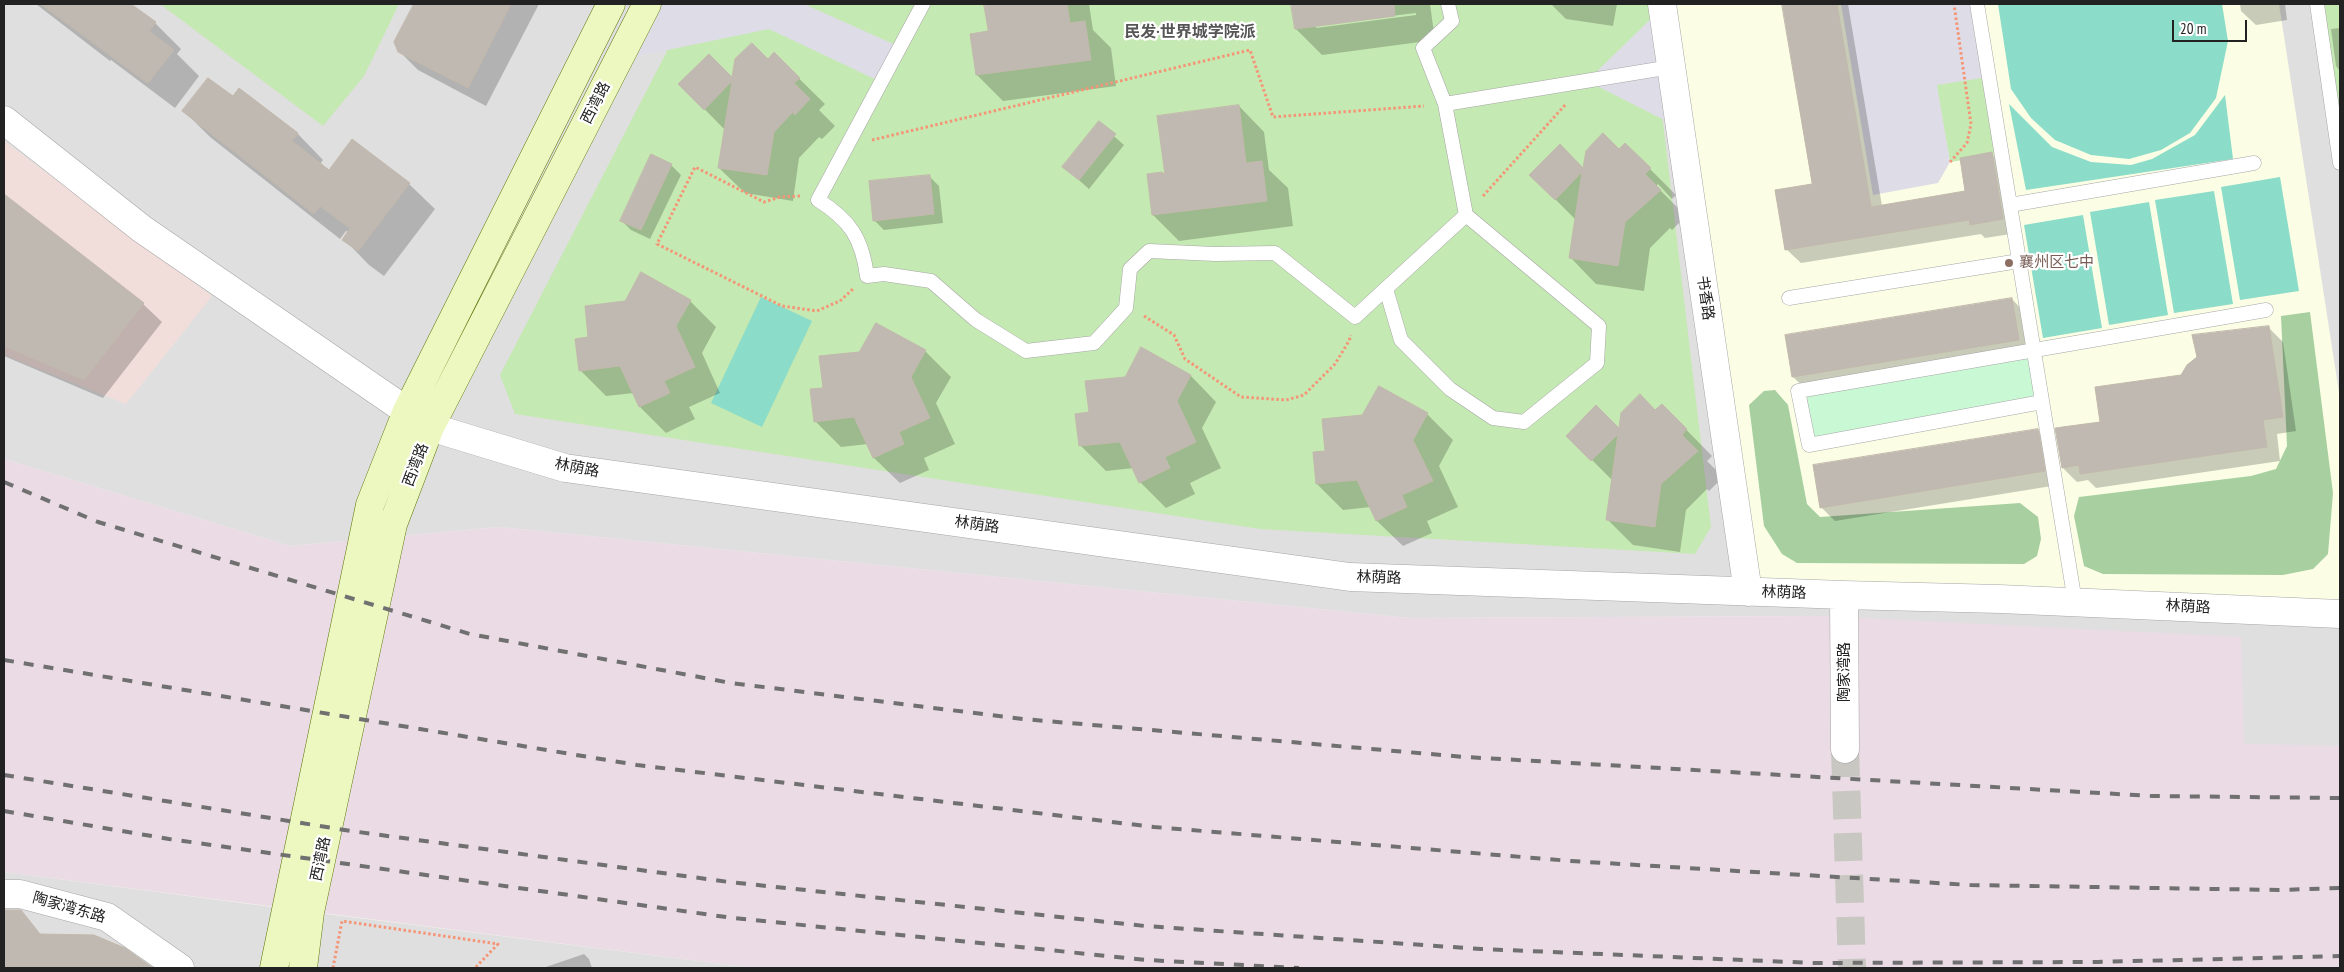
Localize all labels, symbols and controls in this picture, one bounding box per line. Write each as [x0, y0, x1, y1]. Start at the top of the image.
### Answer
scale bar [2174, 10, 2249, 42]
text: 20 m [2180, 19, 2206, 38]
district label: 民发·世界城学院派 [1124, 22, 1256, 42]
street label: 西湾路 [578, 79, 614, 127]
place label: 襄州区七中 [2019, 254, 2094, 272]
marker: 襄州区七中 [2003, 257, 2015, 269]
street label: 书香路 [1693, 274, 1717, 322]
street label: 西湾路 [400, 441, 432, 489]
street label: 林荫路 [553, 455, 601, 481]
street label: 林荫路 [953, 513, 1001, 537]
street label: 林荫路 [1356, 568, 1402, 588]
street label: 林荫路 [1761, 583, 1807, 603]
street label: 林荫路 [2165, 597, 2211, 617]
street label: 陶家湾路 [1836, 642, 1854, 702]
street label: 西湾路 [308, 835, 334, 883]
street label: 陶家湾东路 [30, 889, 108, 927]

